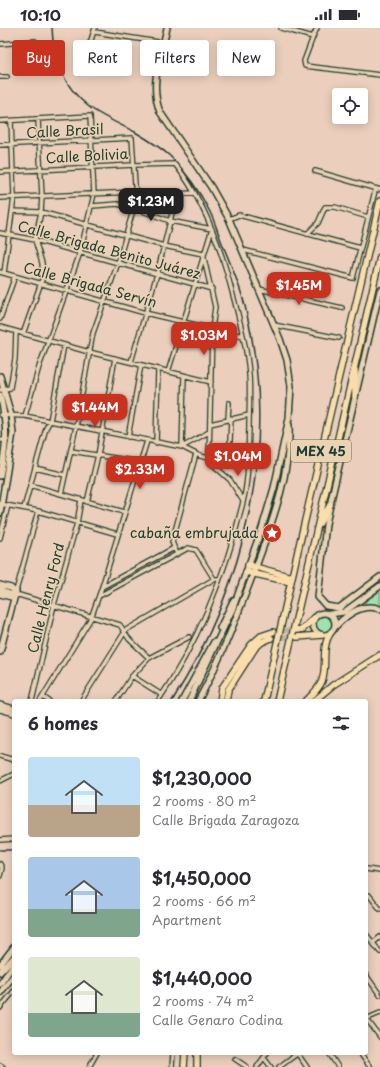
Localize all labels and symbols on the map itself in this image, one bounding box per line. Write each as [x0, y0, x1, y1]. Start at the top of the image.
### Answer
street label: Calle Brasil [26, 118, 104, 143]
street label: Calle Bolivia [45, 143, 129, 168]
pin: $1.23M [118, 188, 184, 222]
street label: Calle Brigada Benito Juárez [15, 215, 203, 284]
street label: Calle Brigada Servín [21, 257, 159, 312]
pin: $1.45M [266, 272, 332, 306]
pin: $1.03M [171, 322, 237, 356]
pin: $1.44M [62, 394, 128, 428]
road number: MEX 45 [291, 440, 351, 462]
pin: $1.04M [205, 443, 271, 477]
pin: $2.33M [107, 456, 173, 490]
place label: cabaña embrujada [130, 522, 258, 543]
place icon: cabaña embrujada [261, 522, 283, 544]
street label: Calle Henry Ford [22, 540, 69, 655]

